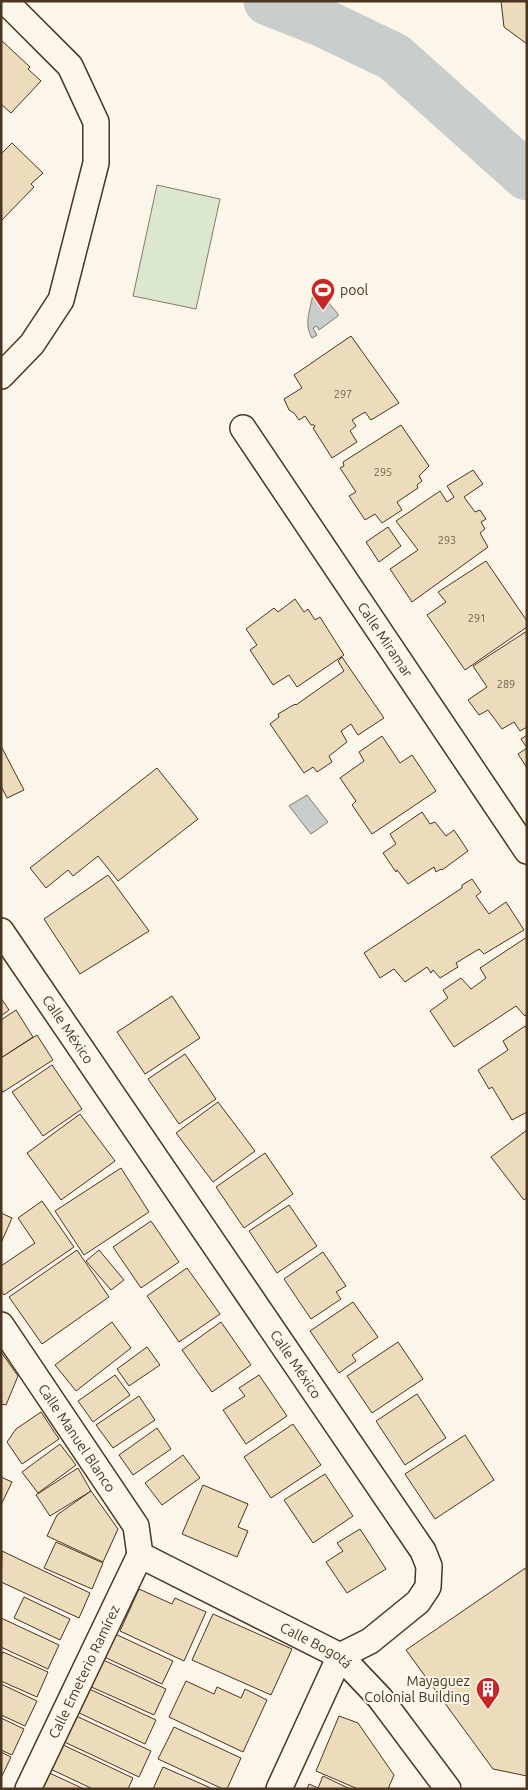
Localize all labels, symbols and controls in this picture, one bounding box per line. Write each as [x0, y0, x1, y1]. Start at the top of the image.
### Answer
sports icon: pool [310, 277, 336, 311]
place label: pool [340, 282, 369, 298]
house number: 297 [334, 388, 352, 400]
house number: 295 [374, 466, 392, 478]
house number: 293 [438, 534, 456, 546]
street label: Calle Miramar [354, 599, 416, 681]
house number: 291 [468, 612, 486, 624]
house number: 289 [497, 678, 515, 690]
street label: Calle México [39, 992, 97, 1067]
street label: Calle México [267, 1327, 325, 1401]
street label: Calle Manuel Blanco [35, 1381, 119, 1495]
street label: Calle Emeterio Ramírez [45, 1602, 123, 1741]
street label: Calle Bogotá [277, 1619, 355, 1672]
place label: Mayaguez Colonial Building [364, 1673, 470, 1705]
building icon: Mayaguez Colonial Building [475, 1676, 501, 1710]

